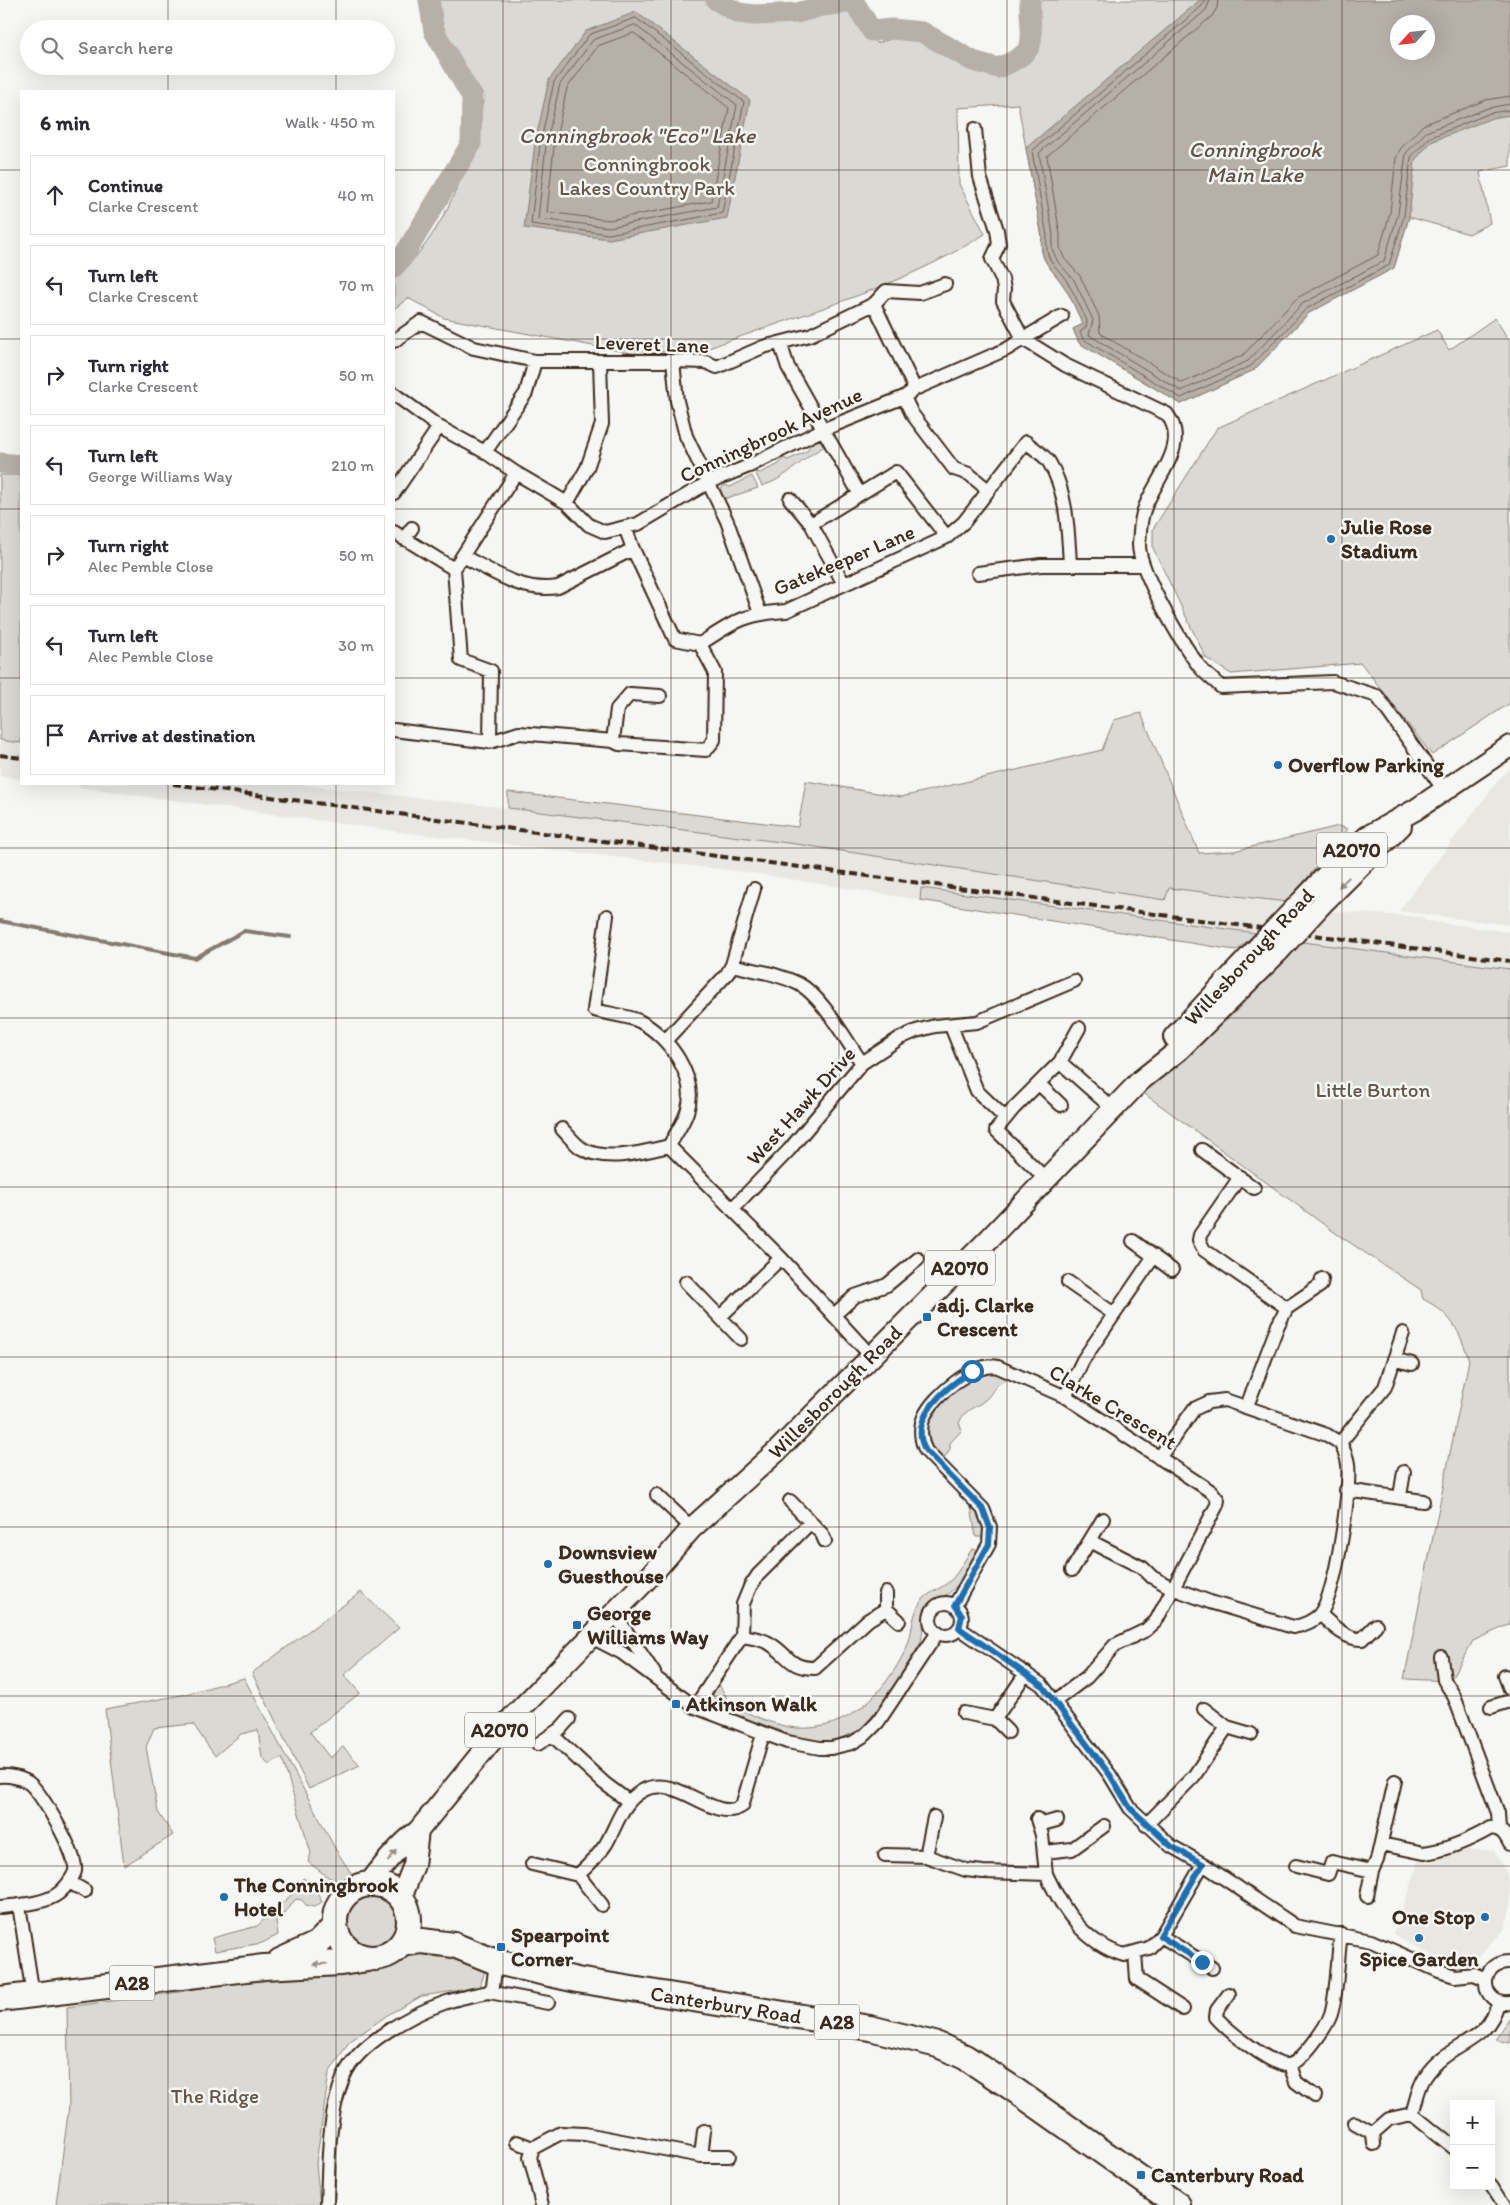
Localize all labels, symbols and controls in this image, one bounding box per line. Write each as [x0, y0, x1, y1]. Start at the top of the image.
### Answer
north arrow [1390, 15, 1435, 60]
search box [20, 20, 395, 75]
icon: search [38, 34, 66, 62]
text: Search here [78, 36, 173, 59]
text: 6 min [40, 110, 90, 135]
text: Walk · 450 m [285, 113, 375, 132]
water label: Conningbrook "Eco" Lake [519, 122, 757, 149]
water label: Conningbrook Main Lake [1189, 136, 1323, 188]
park label: Conningbrook Lakes Country Park [559, 151, 735, 200]
text: Continue [88, 174, 163, 197]
icon: ahead [41, 181, 69, 209]
text: 40 m [337, 186, 374, 205]
text: Clarke Crescent [88, 197, 198, 216]
text: Turn left [88, 264, 158, 287]
icon: left [41, 271, 69, 299]
text: 70 m [339, 276, 374, 295]
text: Clarke Crescent [88, 287, 198, 306]
street label: Leveret Lane [594, 329, 710, 358]
text: Turn right [88, 354, 169, 377]
icon: right [41, 361, 69, 389]
text: 50 m [339, 366, 374, 385]
text: Clarke Crescent [88, 377, 198, 396]
street label: Conningbrook Avenue [676, 381, 866, 488]
text: Turn left [88, 444, 158, 467]
icon: left [41, 451, 69, 479]
text: 210 m [331, 456, 374, 475]
text: George Williams Way [88, 467, 232, 486]
place label: Julie Rose Stadium [1340, 514, 1432, 563]
street label: Gatekeeper Lane [769, 519, 918, 601]
marker: Julie Rose Stadium [1325, 533, 1337, 545]
text: Turn right [88, 534, 169, 557]
icon: right [41, 541, 69, 569]
text: 50 m [339, 546, 374, 565]
text: Alec Pemble Close [88, 557, 213, 576]
text: Turn left [88, 624, 158, 647]
icon: left [41, 631, 69, 659]
text: 30 m [338, 636, 374, 655]
text: Alec Pemble Close [88, 647, 213, 666]
icon: arrive [41, 721, 69, 749]
text: Arrive at destination [88, 724, 255, 747]
place label: Overflow Parking [1288, 752, 1445, 778]
marker: Overflow Parking [1272, 759, 1284, 771]
road number: A2070 [1317, 832, 1387, 868]
one-way arrow [1338, 875, 1350, 887]
street label: Willesborough Road [1179, 883, 1319, 1031]
street label: West Hawk Drive [741, 1041, 860, 1170]
park label: Little Burton [1316, 1077, 1431, 1102]
road number: A2070 [925, 1250, 995, 1286]
place label: adj. Clarke Crescent [937, 1292, 1034, 1341]
marker: adj. Clarke Crescent [921, 1311, 933, 1323]
street label: Willesborough Road [763, 1320, 907, 1464]
street label: Clarke Crescent [1045, 1359, 1182, 1455]
route start [961, 1360, 984, 1383]
place label: Downsview Guesthouse [558, 1539, 664, 1588]
marker: Downsview Guesthouse [542, 1558, 554, 1570]
place label: George Williams Way [587, 1600, 708, 1650]
marker: George Williams Way [571, 1619, 583, 1631]
place label: Atkinson Walk [685, 1691, 818, 1716]
marker: Atkinson Walk [670, 1698, 682, 1710]
road number: A2070 [465, 1712, 535, 1748]
one-way arrow [387, 1849, 397, 1863]
place label: The Conningbrook Hotel [233, 1872, 399, 1921]
marker: The Conningbrook Hotel [218, 1891, 230, 1903]
place label: One Stop [1392, 1904, 1475, 1930]
marker: One Stop [1479, 1911, 1491, 1923]
place label: Spearpoint Corner [511, 1922, 609, 1971]
marker: Spice Garden [1413, 1932, 1425, 1944]
marker: Spearpoint Corner [495, 1941, 507, 1953]
place label: Spice Garden [1360, 1946, 1479, 1972]
route end [1191, 1951, 1214, 1974]
one-way arrow [312, 1961, 328, 1969]
road number: A28 [110, 1966, 154, 2000]
street label: Canterbury Road [649, 1980, 804, 2029]
road number: A28 [814, 2004, 860, 2040]
park label: The Ridge [171, 2083, 259, 2108]
map controls [1450, 2100, 1495, 2190]
button: + [1450, 2100, 1495, 2145]
button: − [1450, 2145, 1495, 2190]
place label: Canterbury Road [1151, 2162, 1304, 2188]
marker: Canterbury Road [1135, 2169, 1147, 2181]

